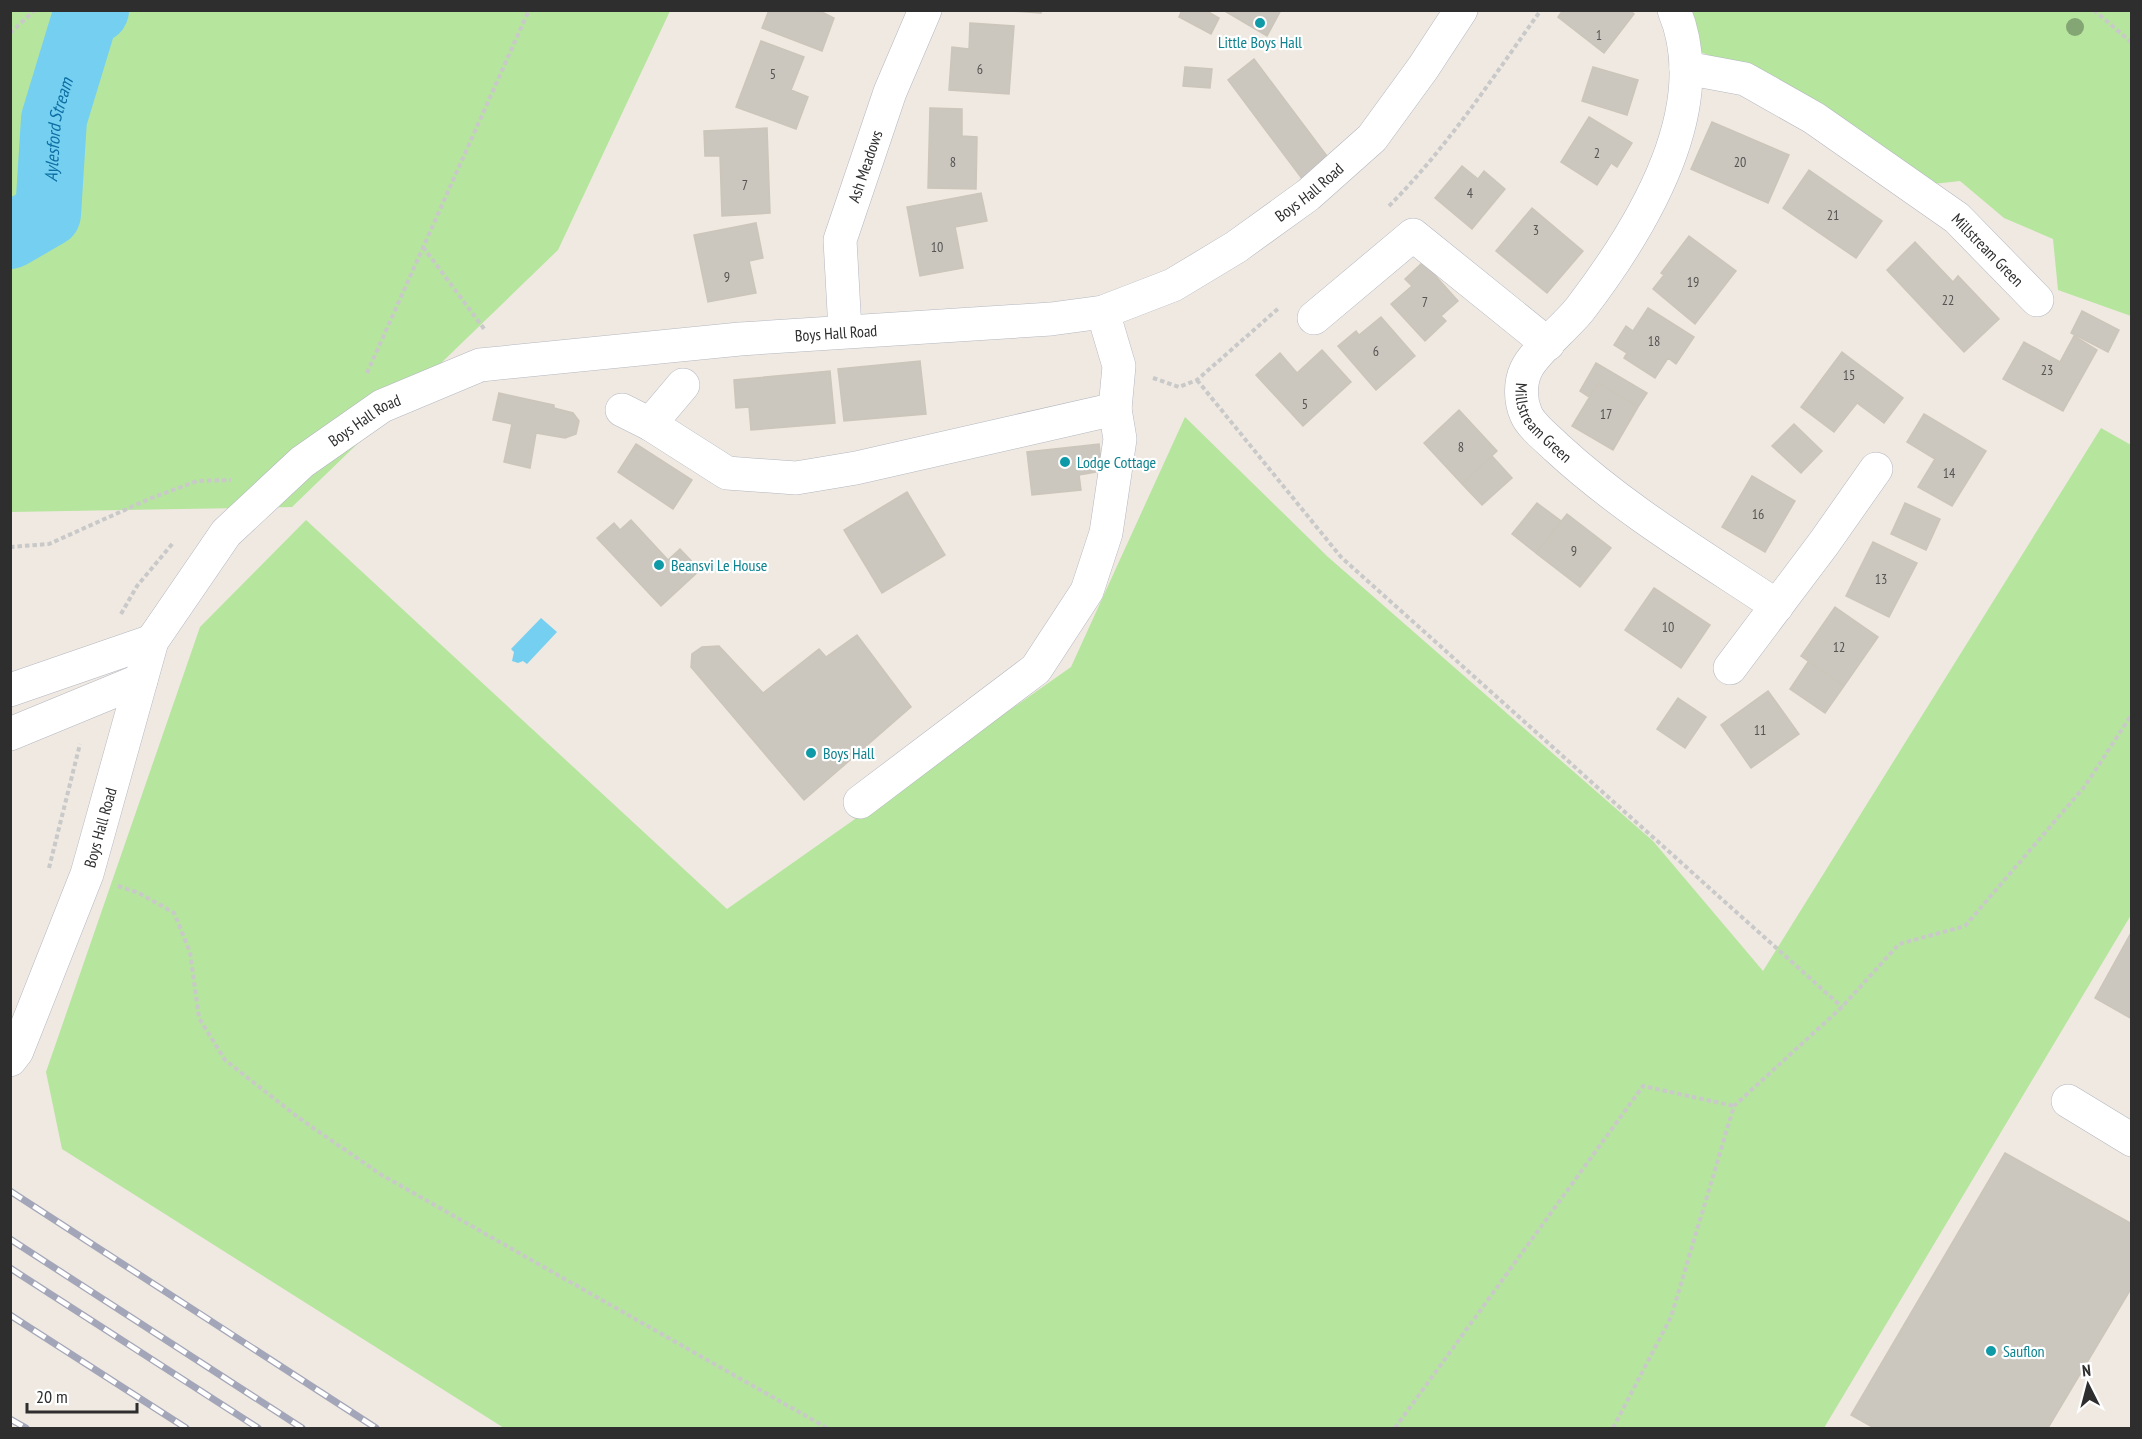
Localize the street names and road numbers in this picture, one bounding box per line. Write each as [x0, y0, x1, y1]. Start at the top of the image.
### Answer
street label: Ash Meadows [843, 127, 886, 205]
street label: Boys Hall Road [1271, 158, 1347, 226]
street label: Millstream Green [1948, 209, 2028, 291]
street label: Boys Hall Road [794, 320, 878, 345]
street label: Millstream Green [1511, 382, 1576, 467]
street label: Boys Hall Road [324, 389, 403, 451]
street label: Boys Hall Road [79, 785, 121, 870]

